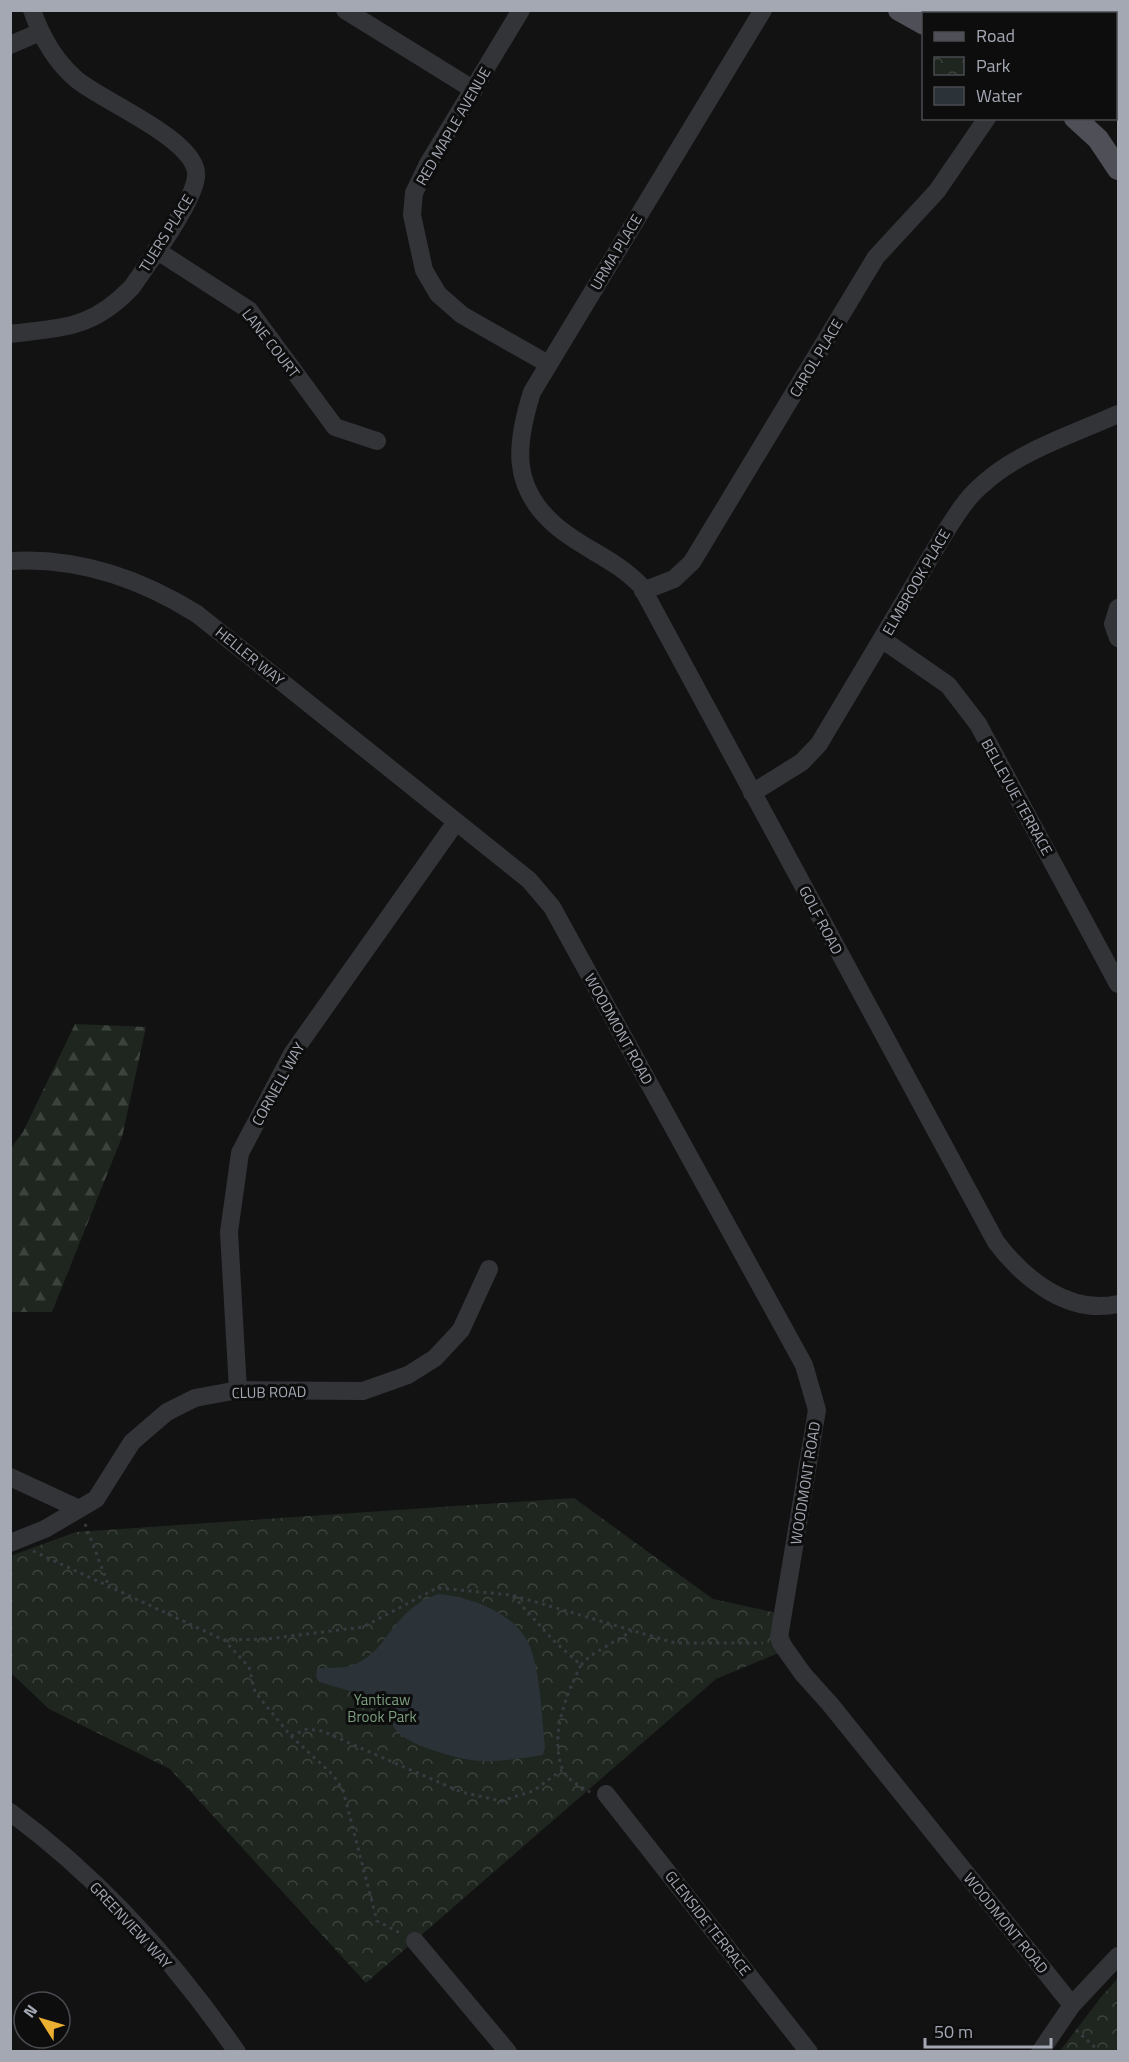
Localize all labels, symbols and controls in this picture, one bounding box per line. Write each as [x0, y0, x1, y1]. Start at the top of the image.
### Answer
legend [922, 12, 1117, 120]
text: Road [976, 22, 1015, 49]
text: Park [976, 52, 1011, 79]
street label: RED MAPLE AVENUE [410, 62, 496, 190]
text: Water [976, 82, 1022, 109]
street label: TUERS PLACE [133, 190, 199, 276]
street label: URMA PLACE [584, 210, 648, 294]
street label: LANE COURT [237, 303, 305, 383]
street label: CAROL PLACE [783, 314, 849, 402]
street label: ELMBROOK PLACE [876, 525, 956, 639]
street label: HELLER WAY [211, 621, 289, 691]
street label: BELLEVUE TERRACE [975, 735, 1059, 859]
street label: GOLF ROAD [793, 881, 849, 959]
street label: WOODMONT ROAD [579, 969, 659, 1089]
street label: CORNELL WAY [246, 1038, 310, 1130]
street label: CLUB ROAD [231, 1380, 307, 1404]
street label: WOODMONT ROAD [784, 1420, 826, 1546]
park label: Yanticaw Brook Park [347, 1688, 417, 1728]
street label: GLENSIDE TERRACE [660, 1866, 756, 1980]
street label: WOODMONT ROAD [958, 1868, 1054, 1978]
street label: GREENVIEW WAY [84, 1876, 178, 1974]
north arrow [12, 1990, 72, 2050]
text: N [17, 1999, 43, 2023]
scale bar [925, 2011, 1051, 2049]
text: 50 m [934, 2018, 973, 2045]

